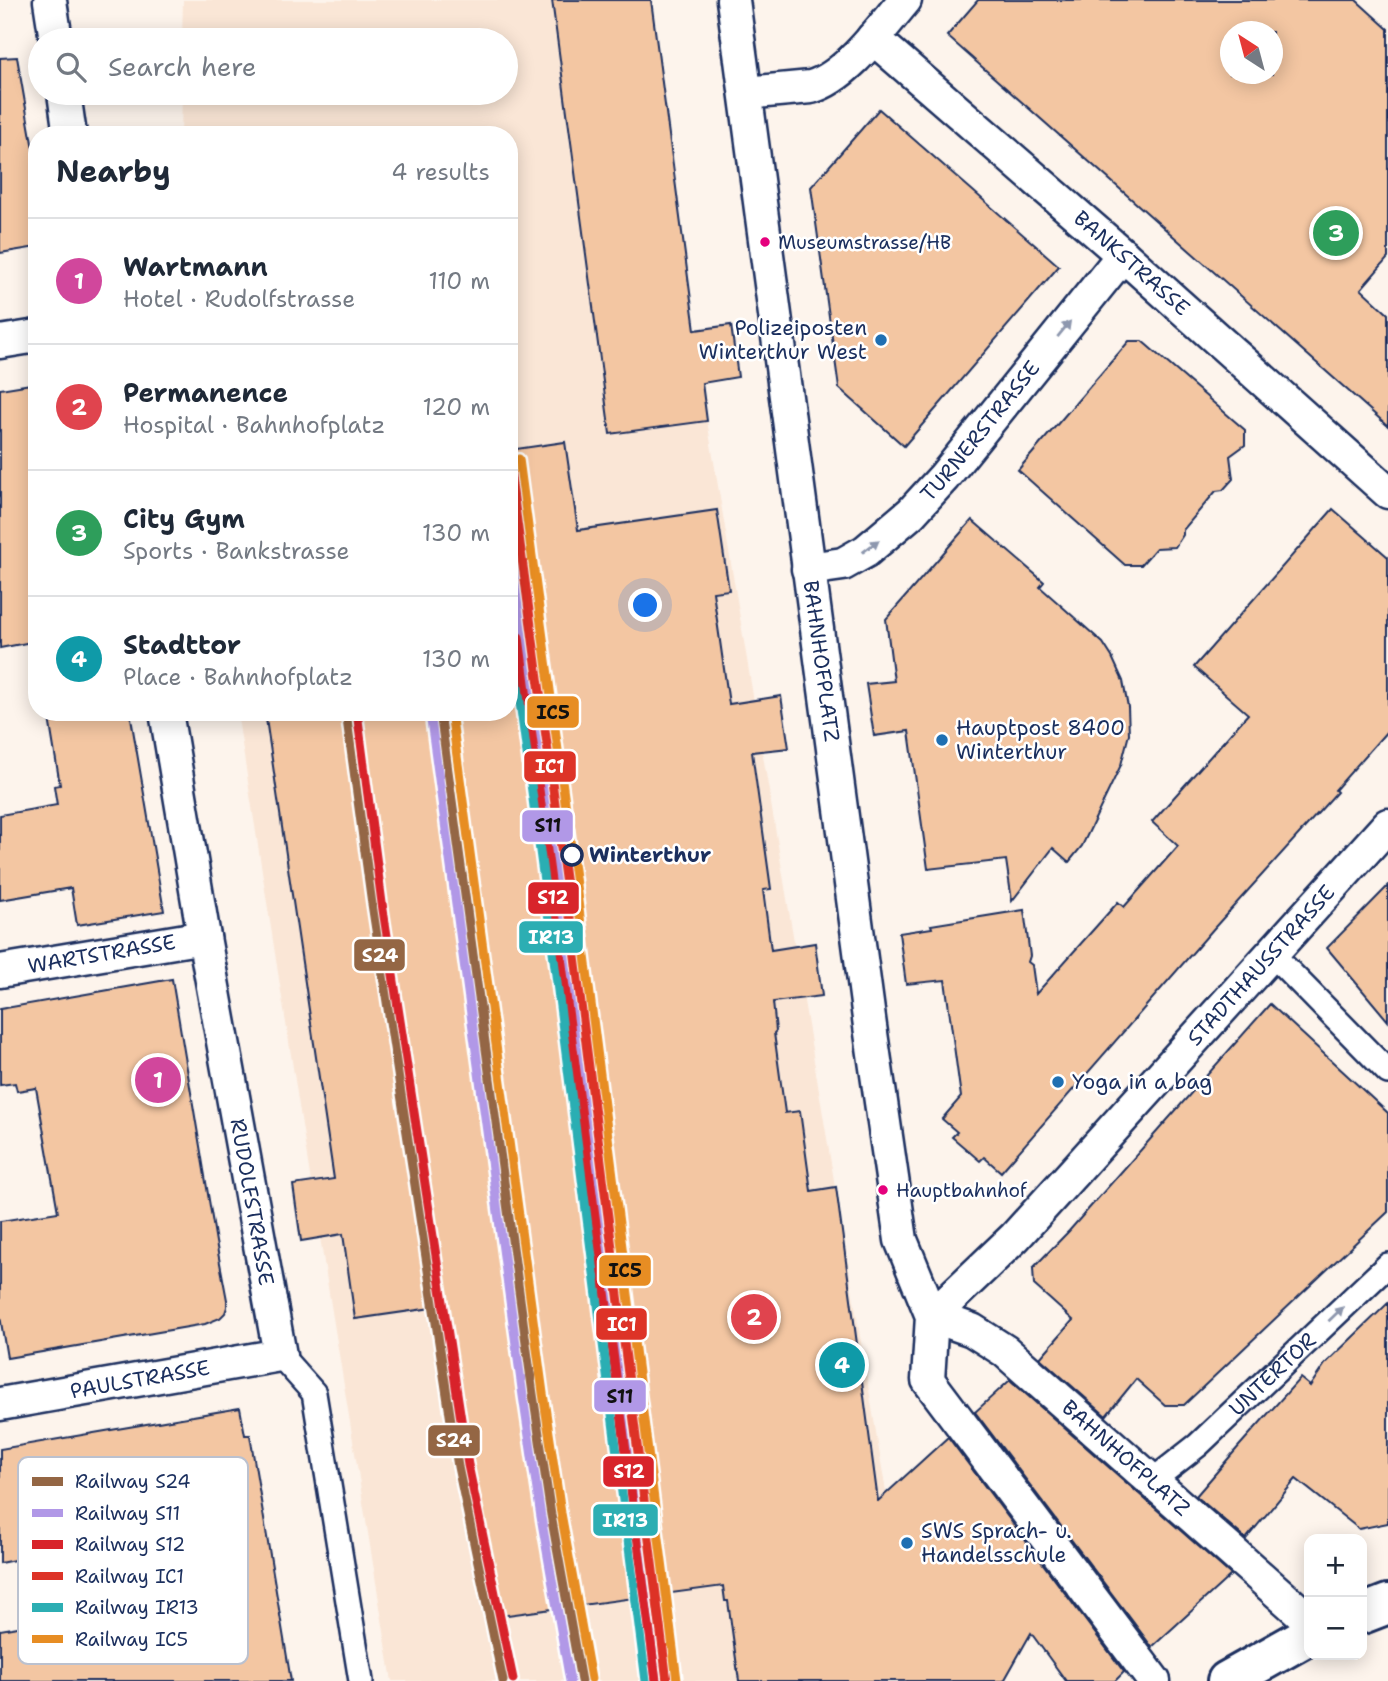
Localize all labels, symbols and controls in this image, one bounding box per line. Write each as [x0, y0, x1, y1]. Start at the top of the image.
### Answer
north arrow [1220, 21, 1283, 84]
search box [28, 28, 518, 105]
icon: search [52, 48, 90, 86]
text: Search here [108, 49, 257, 84]
text: Nearby [56, 151, 171, 192]
text: 4 results [391, 157, 490, 187]
street label: BANKSTRASSE [1068, 204, 1196, 322]
pin: 3 [1313, 207, 1359, 259]
place label: Museumstrasse/HB [778, 230, 951, 255]
marker: Museumstrasse/HB [758, 235, 772, 249]
text: Wartmann [123, 249, 268, 284]
text: 1 [74, 266, 84, 296]
text: 110 m [428, 266, 490, 296]
text: Hotel · Rudolfstrasse [123, 284, 355, 314]
place label: Polizeiposten Winterthur West [698, 314, 867, 366]
one-way arrow [1056, 320, 1071, 338]
marker: Polizeiposten Winterthur West [873, 332, 889, 348]
street label: TURNERSTRASSE [914, 355, 1046, 508]
text: Permanence [123, 375, 288, 410]
text: 2 [71, 392, 87, 422]
text: 120 m [422, 392, 490, 422]
text: Hospital · Bahnhofplatz [123, 410, 385, 440]
text: City Gym [123, 501, 245, 536]
text: 3 [71, 518, 87, 548]
text: 130 m [422, 518, 490, 548]
text: Sports · Bankstrasse [123, 536, 349, 566]
one-way arrow [862, 540, 880, 554]
street label: BAHNHOFPLATZ [797, 579, 846, 744]
your location [628, 588, 662, 622]
text: Stadttor [123, 627, 241, 662]
text: 4 [71, 644, 87, 674]
text: 130 m [422, 644, 490, 674]
text: Place · Bahnhofplatz [123, 662, 353, 692]
line badge: IC5 [526, 695, 580, 729]
text: IC5 [536, 700, 570, 725]
place label: Hauptpost 8400 Winterthur [956, 714, 1125, 766]
marker: Hauptpost 8400 Winterthur [934, 732, 950, 748]
line badge: IC1 [523, 750, 577, 783]
text: IC1 [535, 754, 565, 779]
line badge: S11 [521, 809, 574, 843]
text: S11 [535, 813, 561, 838]
place label: Winterthur [589, 841, 711, 869]
marker: Winterthur [561, 844, 583, 866]
street label: STADTHAUSSTRASSE [1181, 879, 1341, 1052]
line badge: S12 [527, 881, 580, 915]
text: S12 [537, 885, 569, 910]
line badge: IR13 [518, 920, 584, 954]
text: IR13 [528, 925, 574, 950]
street label: WARTSTRASSE [26, 928, 178, 980]
line badge: S24 [353, 938, 406, 972]
text: S24 [362, 943, 399, 968]
pin: 1 [135, 1054, 181, 1106]
place label: Yoga in a bag [1072, 1068, 1212, 1096]
marker: Yoga in a bag [1050, 1074, 1066, 1090]
street label: RUDOLFSTRASSE [224, 1116, 280, 1288]
place label: Hauptbahnhof [896, 1178, 1028, 1203]
marker: Hauptbahnhof [876, 1183, 890, 1197]
line badge: IC5 [598, 1254, 652, 1287]
text: IC5 [608, 1258, 642, 1283]
pin: 2 [731, 1291, 777, 1343]
one-way arrow [1327, 1306, 1344, 1322]
line badge: IC1 [595, 1307, 648, 1341]
text: IC1 [607, 1312, 637, 1337]
street label: UNTERTOR [1223, 1326, 1322, 1422]
pin: 4 [819, 1339, 865, 1391]
street label: PAULSTRASSE [68, 1354, 212, 1405]
line badge: S11 [593, 1379, 647, 1413]
text: S11 [607, 1384, 633, 1409]
street label: BAHNHOFPLATZ [1056, 1394, 1196, 1522]
line badge: S24 [427, 1424, 481, 1457]
text: S24 [436, 1428, 473, 1453]
line badge: S12 [602, 1455, 655, 1488]
legend [18, 1457, 248, 1664]
text: S12 [613, 1459, 645, 1484]
text: Railway S24 [75, 1469, 190, 1494]
text: Railway S11 [75, 1501, 180, 1526]
line badge: IR13 [592, 1503, 659, 1537]
text: IR13 [602, 1508, 648, 1533]
place label: SWS Sprach- u. Handelsschule [921, 1517, 1072, 1569]
text: Railway S12 [75, 1532, 185, 1557]
map controls [1304, 1534, 1367, 1660]
button: + [1304, 1534, 1367, 1597]
marker: SWS Sprach- u. Handelsschule [899, 1535, 915, 1551]
text: Railway IC1 [75, 1564, 184, 1589]
text: Railway IR13 [75, 1595, 199, 1620]
button: − [1304, 1597, 1367, 1660]
text: Railway IC5 [75, 1627, 188, 1652]

